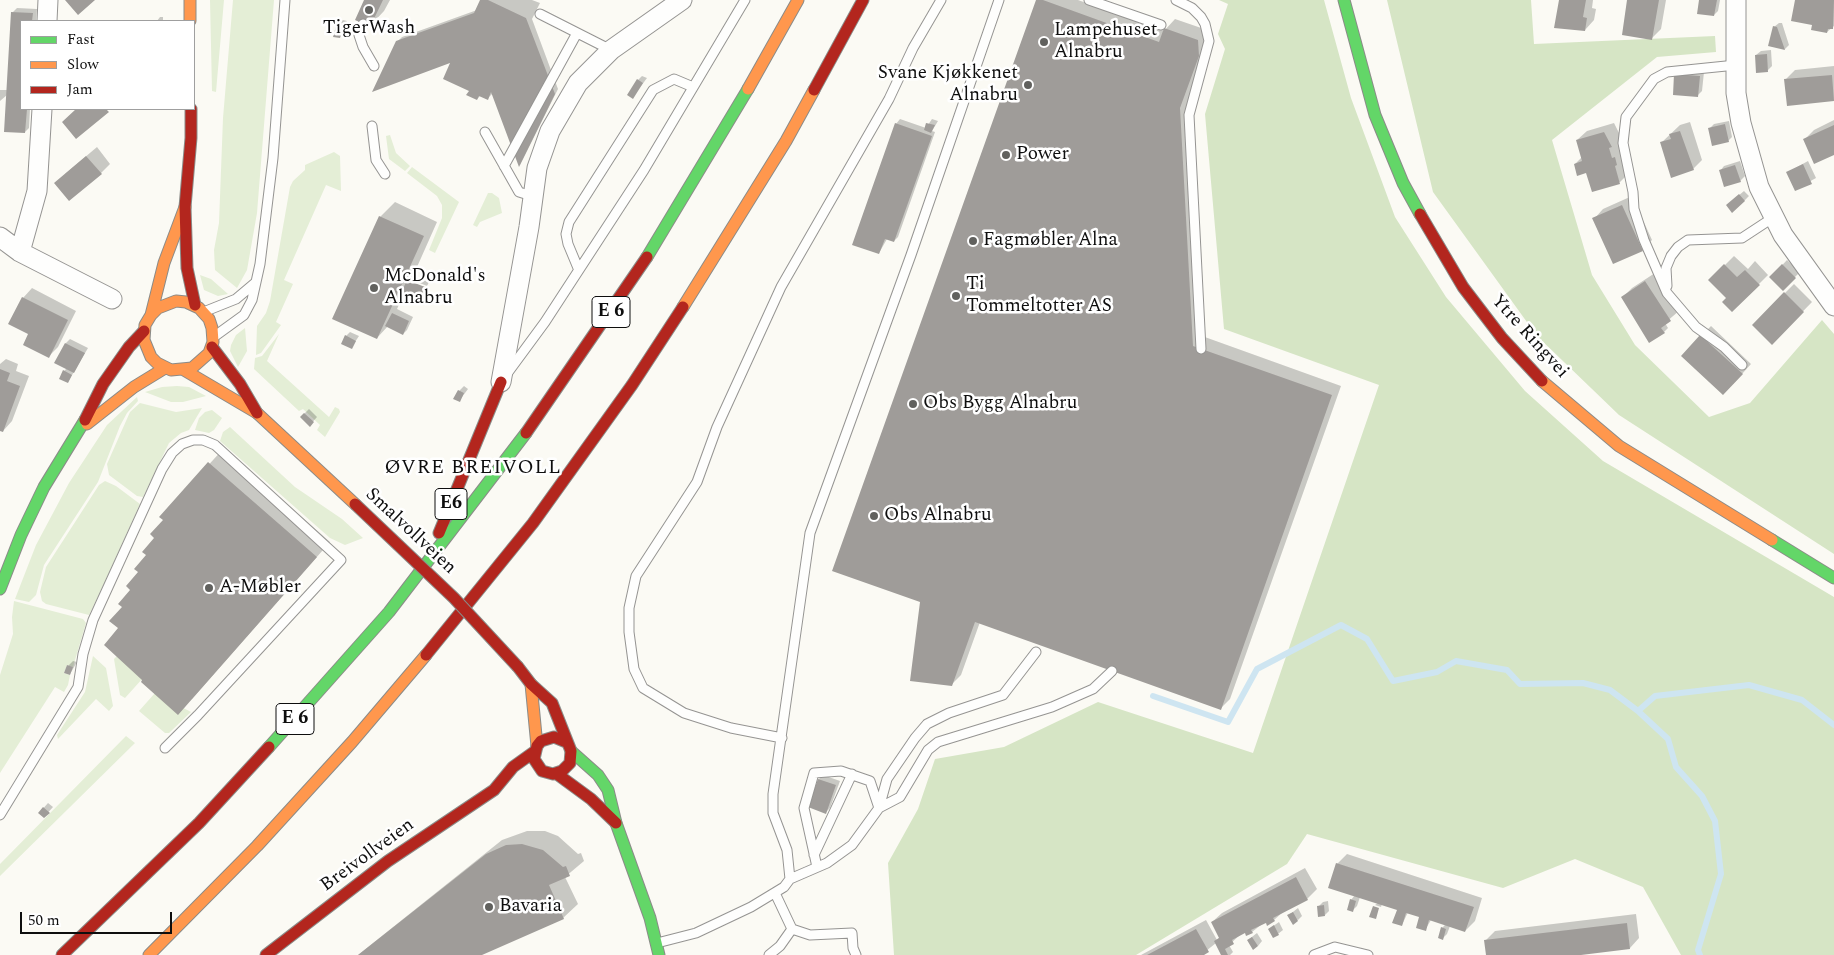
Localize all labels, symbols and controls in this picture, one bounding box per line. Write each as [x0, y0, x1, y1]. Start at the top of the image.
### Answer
marker: TigerWash [363, 4, 375, 16]
place label: TigerWash [323, 18, 415, 40]
legend [20, 20, 195, 110]
place label: Lampehuset Alnabru [1054, 20, 1158, 64]
text: Fast [67, 28, 95, 51]
marker: Lampehuset Alnabru [1038, 36, 1050, 48]
text: Slow [67, 53, 99, 76]
place label: Svane Kjøkkenet Alnabru [878, 63, 1018, 107]
text: Jam [67, 78, 93, 101]
marker: Svane Kjøkkenet Alnabru [1022, 79, 1034, 91]
place label: Power [1016, 144, 1069, 166]
marker: Power [1000, 149, 1012, 161]
place label: Fagmøbler Alna [983, 230, 1118, 252]
marker: Fagmøbler Alna [967, 235, 979, 247]
place label: McDonald's Alnabru [384, 266, 486, 310]
place label: Ti Tommeltotter AS [966, 274, 1112, 318]
marker: McDonald's Alnabru [368, 282, 380, 294]
marker: Ti Tommeltotter AS [950, 290, 962, 302]
street label: Ytre Ringvei [1485, 290, 1573, 384]
road number: E 6 [592, 296, 630, 328]
place label: Obs Bygg Alnabru [923, 393, 1077, 415]
marker: Obs Bygg Alnabru [907, 398, 919, 410]
district label: ØVRE BREIVOLL [383, 457, 563, 481]
street label: Smalvollveien [360, 484, 460, 580]
road number: E6 [435, 488, 467, 520]
place label: Obs Alnabru [884, 505, 992, 527]
marker: Obs Alnabru [868, 510, 880, 522]
place label: A-Møbler [219, 577, 301, 599]
marker: A-Møbler [203, 582, 215, 594]
road number: E 6 [276, 704, 314, 734]
street label: Breivollveien [317, 814, 419, 898]
place label: Bavaria [499, 896, 562, 918]
marker: Bavaria [483, 901, 495, 913]
scale bar [22, 902, 175, 934]
text: 50 m [28, 909, 60, 932]

